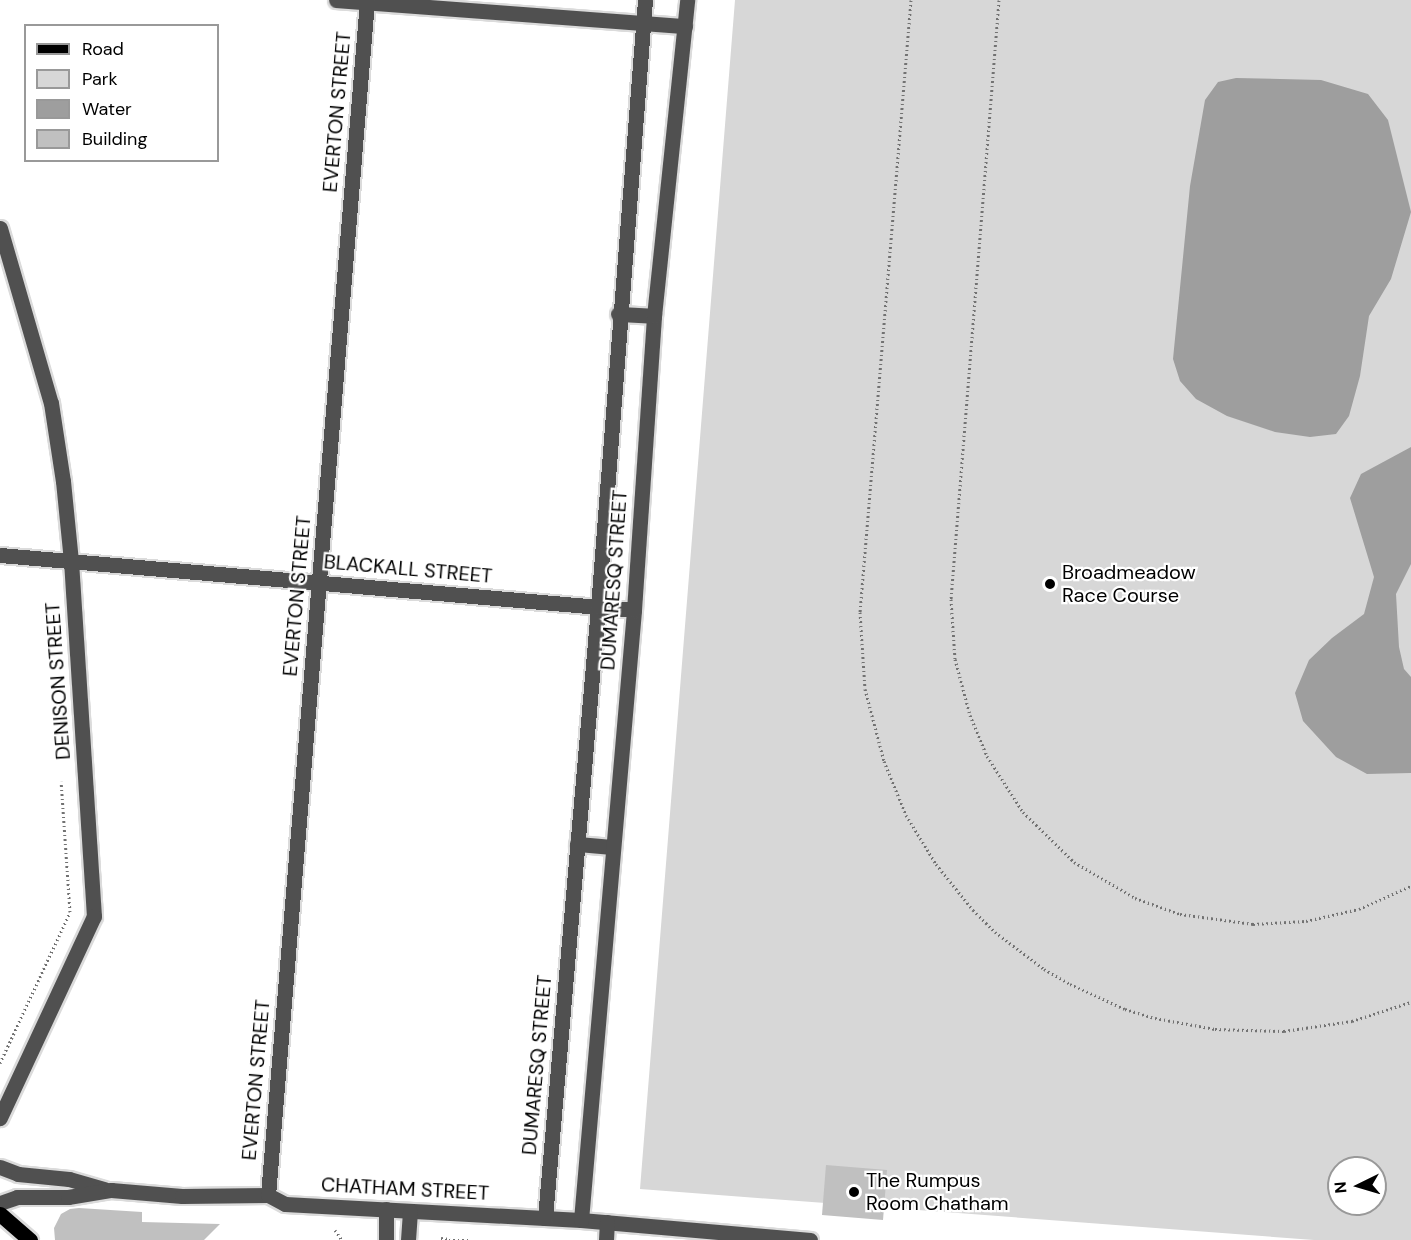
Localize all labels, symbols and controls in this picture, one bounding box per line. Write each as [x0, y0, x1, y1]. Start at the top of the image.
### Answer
legend [24, 24, 219, 162]
street label: EVERTON STREET [318, 31, 356, 193]
text: Road [82, 37, 124, 61]
text: Park [82, 67, 118, 91]
text: Water [82, 97, 132, 121]
text: Building [82, 127, 147, 151]
street label: DUMARESQ STREET [596, 489, 632, 671]
street label: EVERTON STREET [278, 515, 316, 677]
street label: BLACKALL STREET [323, 550, 493, 588]
place label: Broadmeadow Race Course [1062, 560, 1196, 607]
marker: Broadmeadow Race Course [1043, 577, 1057, 591]
street label: DENISON STREET [41, 601, 75, 761]
street label: DUMARESQ STREET [517, 974, 557, 1156]
street label: EVERTON STREET [237, 999, 275, 1161]
north arrow [1327, 1156, 1387, 1216]
place label: The Rumpus Room Chatham [866, 1168, 1009, 1215]
street label: CHATHAM STREET [320, 1173, 490, 1205]
text: N [1330, 1181, 1352, 1194]
marker: The Rumpus Room Chatham [847, 1185, 861, 1199]

